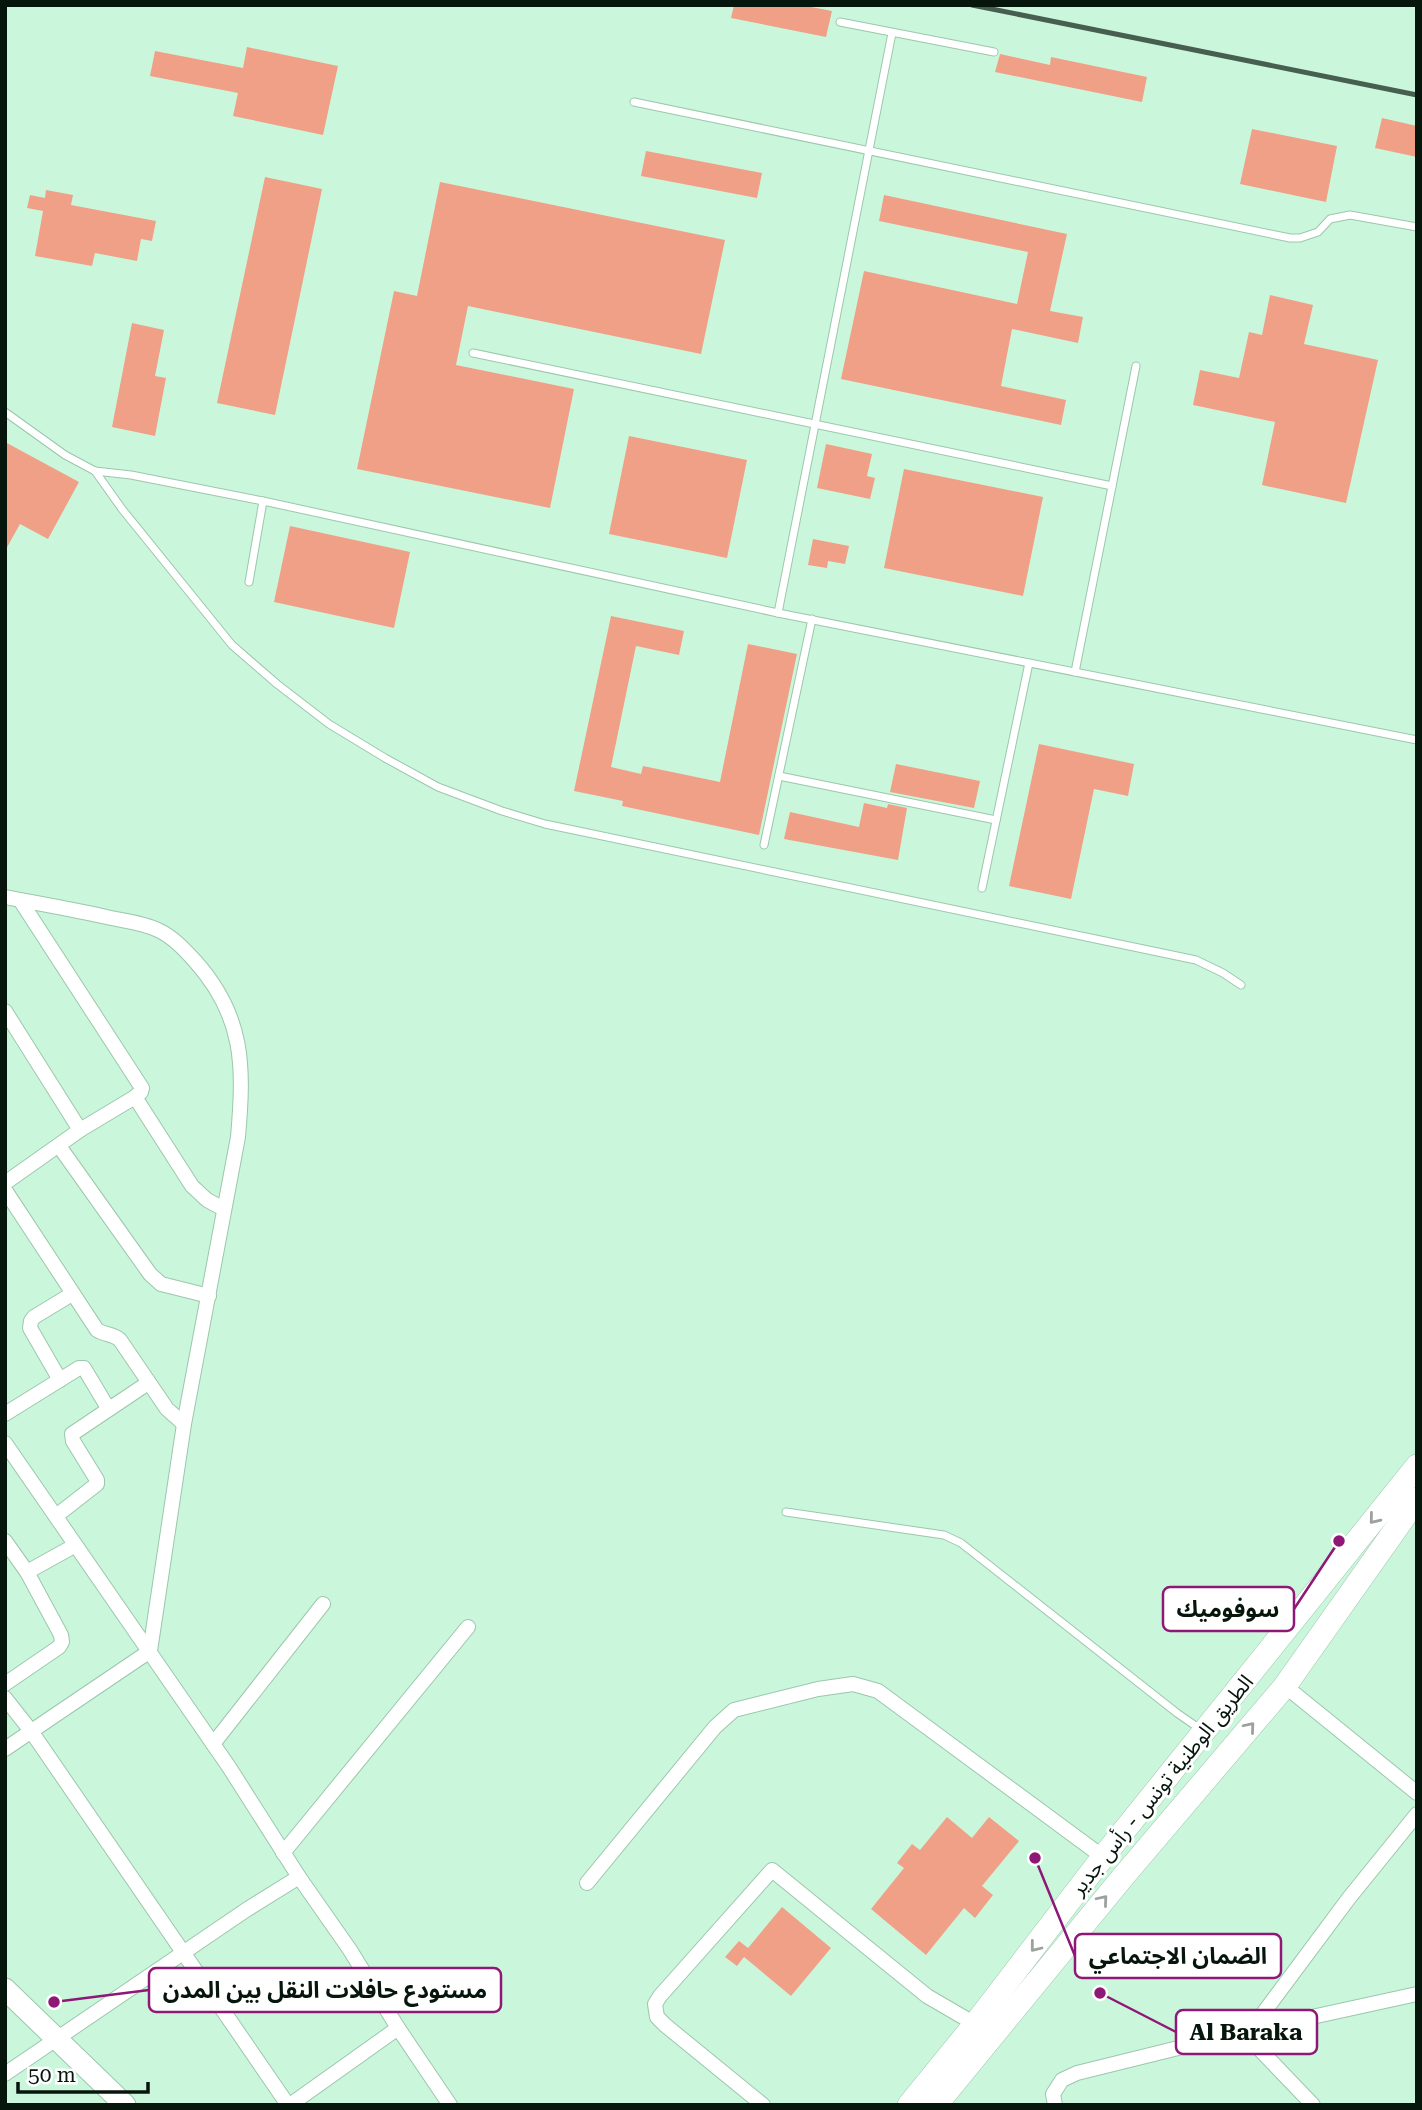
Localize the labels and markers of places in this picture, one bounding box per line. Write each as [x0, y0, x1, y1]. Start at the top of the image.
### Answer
callout: سوفوميك [1163, 1587, 1294, 1631]
callout: الضمان الاجتماعي [1075, 1934, 1281, 1978]
callout: مستودع حافلات النقل بين المدن [149, 1968, 501, 2012]
callout: Al Baraka [1176, 2010, 1317, 2054]

